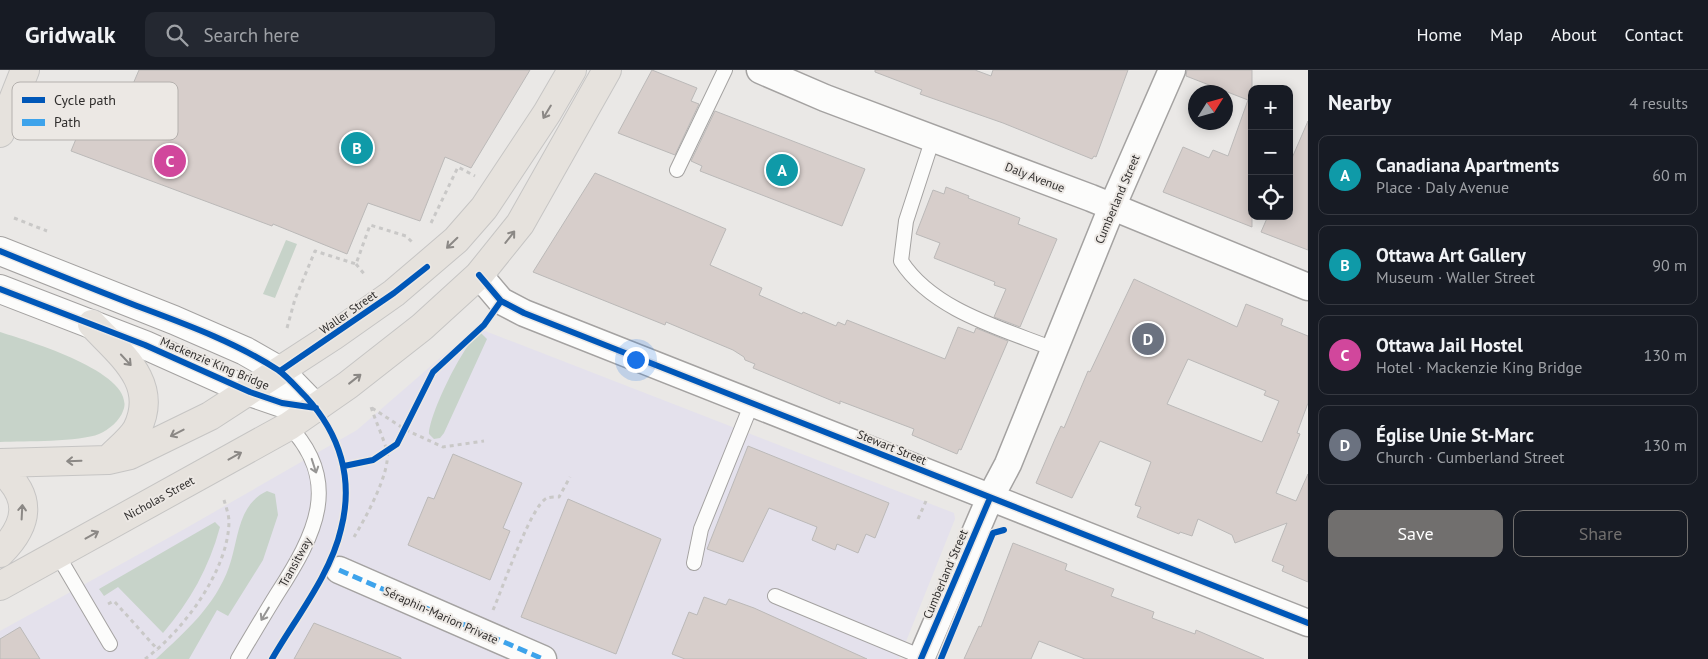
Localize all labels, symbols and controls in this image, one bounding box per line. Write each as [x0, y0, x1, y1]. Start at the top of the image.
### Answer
search box [145, 12, 495, 57]
text: Gridwalk [25, 19, 115, 50]
icon: search [163, 21, 191, 49]
text: Search here [203, 23, 299, 47]
text: Home [1416, 23, 1462, 46]
text: Map [1490, 23, 1523, 46]
text: About [1551, 23, 1597, 46]
text: Contact [1625, 23, 1683, 46]
legend [12, 82, 178, 140]
north arrow [1188, 85, 1233, 130]
map controls [1248, 85, 1293, 220]
button: + [1248, 85, 1293, 130]
text: Nearby [1328, 89, 1391, 116]
text: Cycle path [54, 91, 116, 109]
text: 4 results [1629, 93, 1688, 113]
one-way arrow [542, 105, 553, 119]
text: Path [54, 113, 81, 131]
pin: B [341, 129, 373, 167]
button: − [1248, 130, 1293, 175]
pin: C [154, 142, 186, 180]
pin: A [766, 151, 798, 189]
street label: Cumberland Street [1091, 152, 1143, 246]
text: Canadiana Apartments [1376, 153, 1559, 177]
street label: Daly Avenue [1003, 159, 1067, 195]
text: A [1340, 165, 1350, 185]
text: 60 m [1652, 165, 1687, 185]
button: locate [1248, 175, 1293, 220]
text: Place · Daly Avenue [1376, 177, 1509, 197]
one-way arrow [504, 231, 515, 244]
one-way arrow [446, 237, 458, 249]
text: Ottawa Art Gallery [1376, 243, 1526, 267]
text: B [1340, 255, 1350, 275]
text: 90 m [1652, 255, 1687, 275]
text: Museum · Waller Street [1376, 267, 1535, 287]
street label: Waller Street [316, 287, 380, 337]
pin: D [1132, 320, 1164, 358]
street label: Mackenzie King Bridge [158, 333, 272, 393]
text: Ottawa Jail Hostel [1376, 333, 1523, 357]
text: C [1341, 345, 1349, 365]
text: 130 m [1644, 345, 1687, 365]
your location [623, 347, 649, 373]
one-way arrow [120, 353, 131, 366]
text: Hotel · Mackenzie King Bridge [1376, 357, 1582, 377]
one-way arrow [348, 374, 361, 385]
text: Église Unie St-Marc [1376, 423, 1534, 447]
street label: Stewart Street [855, 426, 929, 468]
one-way arrow [170, 429, 185, 438]
text: D [1340, 435, 1350, 455]
text: 130 m [1644, 435, 1687, 455]
text: Church · Cumberland Street [1376, 447, 1565, 467]
one-way arrow [227, 451, 241, 461]
one-way arrow [67, 456, 83, 466]
one-way arrow [310, 458, 320, 474]
street label: Nicholas Street [121, 473, 197, 523]
one-way arrow [18, 504, 27, 520]
button: Save [1328, 510, 1503, 557]
button: Share [1513, 510, 1688, 557]
street label: Cumberland Street [919, 527, 971, 621]
one-way arrow [84, 529, 99, 539]
street label: Transitway [275, 534, 315, 590]
street label: Séraphin-Marion Private [381, 583, 501, 647]
one-way arrow [259, 607, 269, 621]

